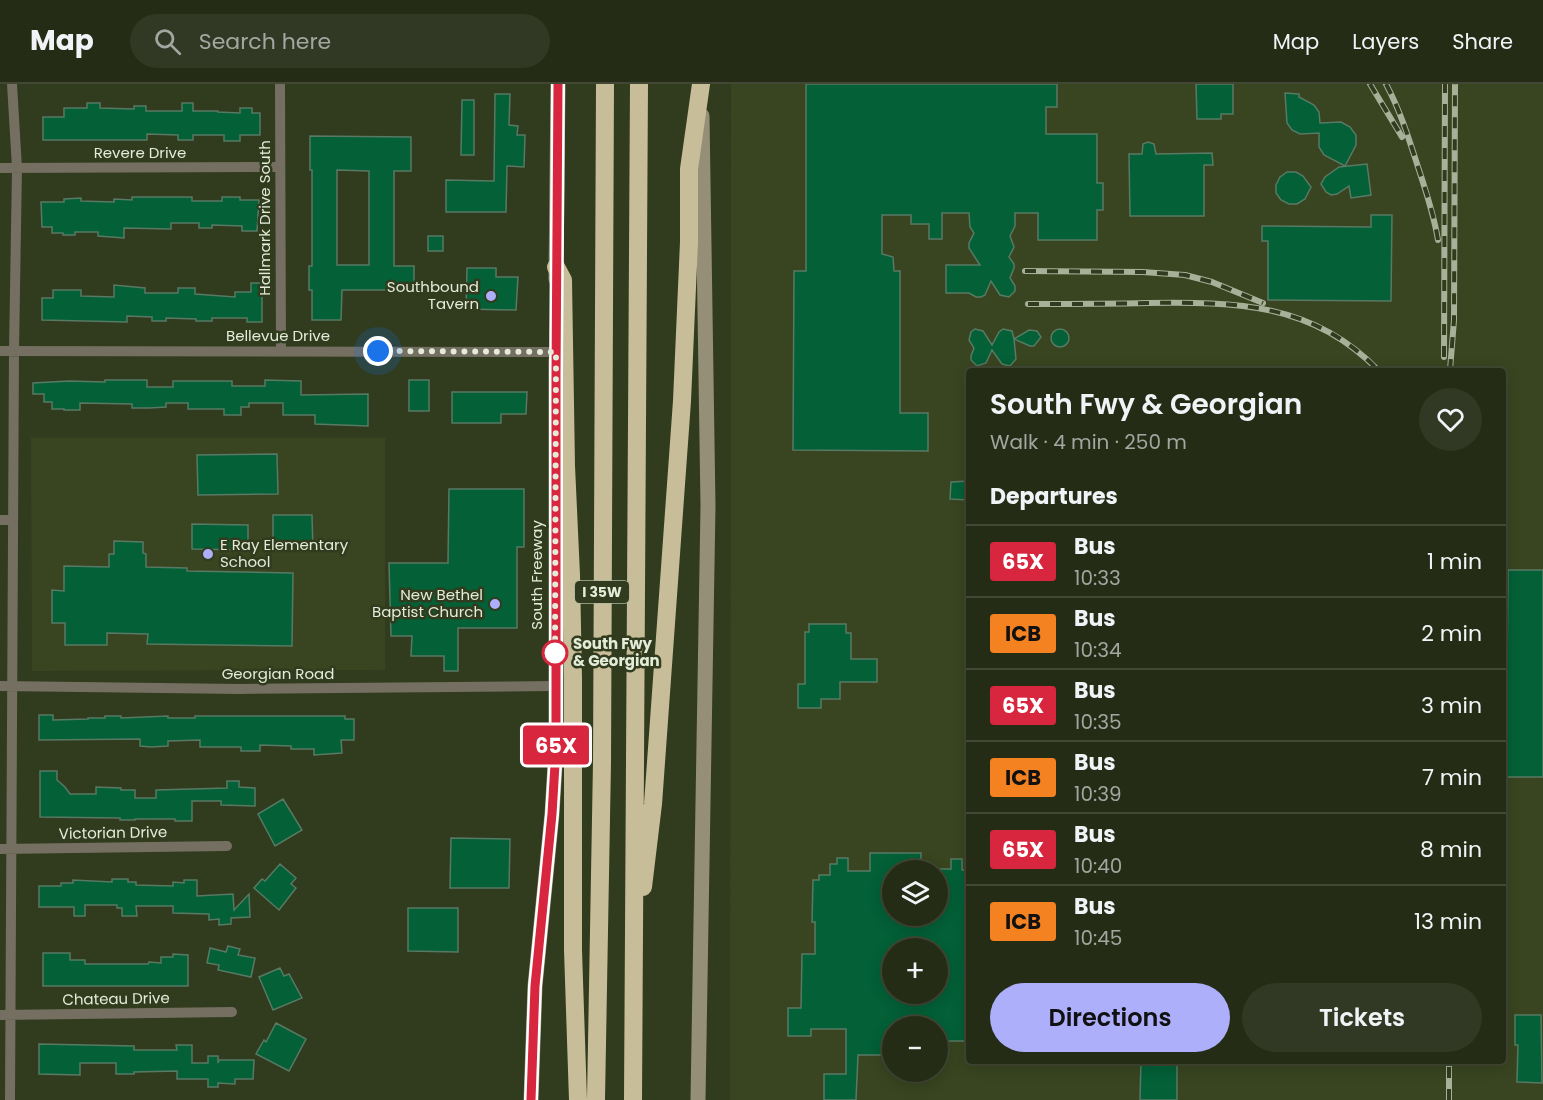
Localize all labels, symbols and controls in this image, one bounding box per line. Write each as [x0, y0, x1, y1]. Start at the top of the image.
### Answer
search box [130, 14, 550, 68]
text: Map [30, 21, 94, 60]
icon: search [151, 25, 184, 58]
text: Search here [199, 26, 331, 57]
text: Map [1273, 27, 1319, 56]
text: Layers [1352, 27, 1419, 56]
text: Share [1452, 27, 1513, 56]
street label: Hallmark Drive South [254, 140, 275, 296]
street label: Revere Drive [94, 142, 186, 163]
place label: Southbound Tavern [387, 276, 479, 314]
marker: Southbound Tavern [484, 289, 498, 303]
street label: Bellevue Drive [226, 325, 330, 346]
your location [363, 336, 393, 366]
text: South Fwy & Georgian [990, 385, 1302, 424]
button: heart [1419, 388, 1482, 451]
text: Walk · 4 min · 250 m [990, 428, 1187, 456]
text: Departures [990, 481, 1118, 512]
street label: South Freeway [526, 520, 547, 630]
text: Bus [1074, 531, 1116, 562]
place label: E Ray Elementary School [220, 534, 349, 572]
text: 1 min [1427, 546, 1482, 577]
marker: E Ray Elementary School [201, 547, 215, 561]
text: 65X [1002, 547, 1044, 576]
text: 10:33 [1074, 564, 1121, 592]
road number: I 35W [575, 581, 629, 603]
place label: New Bethel Baptist Church [372, 584, 483, 622]
marker: New Bethel Baptist Church [488, 597, 502, 611]
text: Bus [1074, 603, 1116, 634]
text: 2 min [1421, 618, 1482, 649]
text: ICB [1005, 619, 1041, 648]
place label: South Fwy & Georgian [573, 633, 660, 671]
text: 10:34 [1074, 636, 1122, 664]
marker: South Fwy & Georgian [542, 640, 568, 666]
street label: Georgian Road [222, 663, 334, 684]
text: Bus [1074, 675, 1116, 706]
text: 3 min [1421, 690, 1482, 721]
text: 65X [1002, 691, 1044, 720]
text: 10:35 [1074, 708, 1122, 736]
line badge: 65X [522, 726, 590, 764]
text: 65X [535, 731, 577, 760]
text: Bus [1074, 747, 1116, 778]
text: 7 min [1422, 762, 1482, 793]
text: ICB [1005, 763, 1041, 792]
text: 10:39 [1074, 780, 1122, 808]
text: Bus [1074, 819, 1116, 850]
street label: Victorian Drive [58, 821, 167, 844]
text: 8 min [1420, 834, 1482, 865]
text: 65X [1002, 835, 1044, 864]
text: 10:40 [1074, 852, 1122, 880]
map controls [882, 860, 948, 1082]
button: layers [882, 860, 948, 926]
text: Bus [1074, 891, 1116, 922]
text: 13 min [1414, 906, 1482, 937]
text: ICB [1005, 907, 1041, 936]
text: 10:45 [1074, 924, 1122, 952]
button: + [882, 938, 948, 1004]
button: Directions [990, 983, 1230, 1052]
button: Tickets [1242, 983, 1482, 1052]
street label: Chateau Drive [62, 987, 170, 1010]
button: − [882, 1016, 948, 1082]

